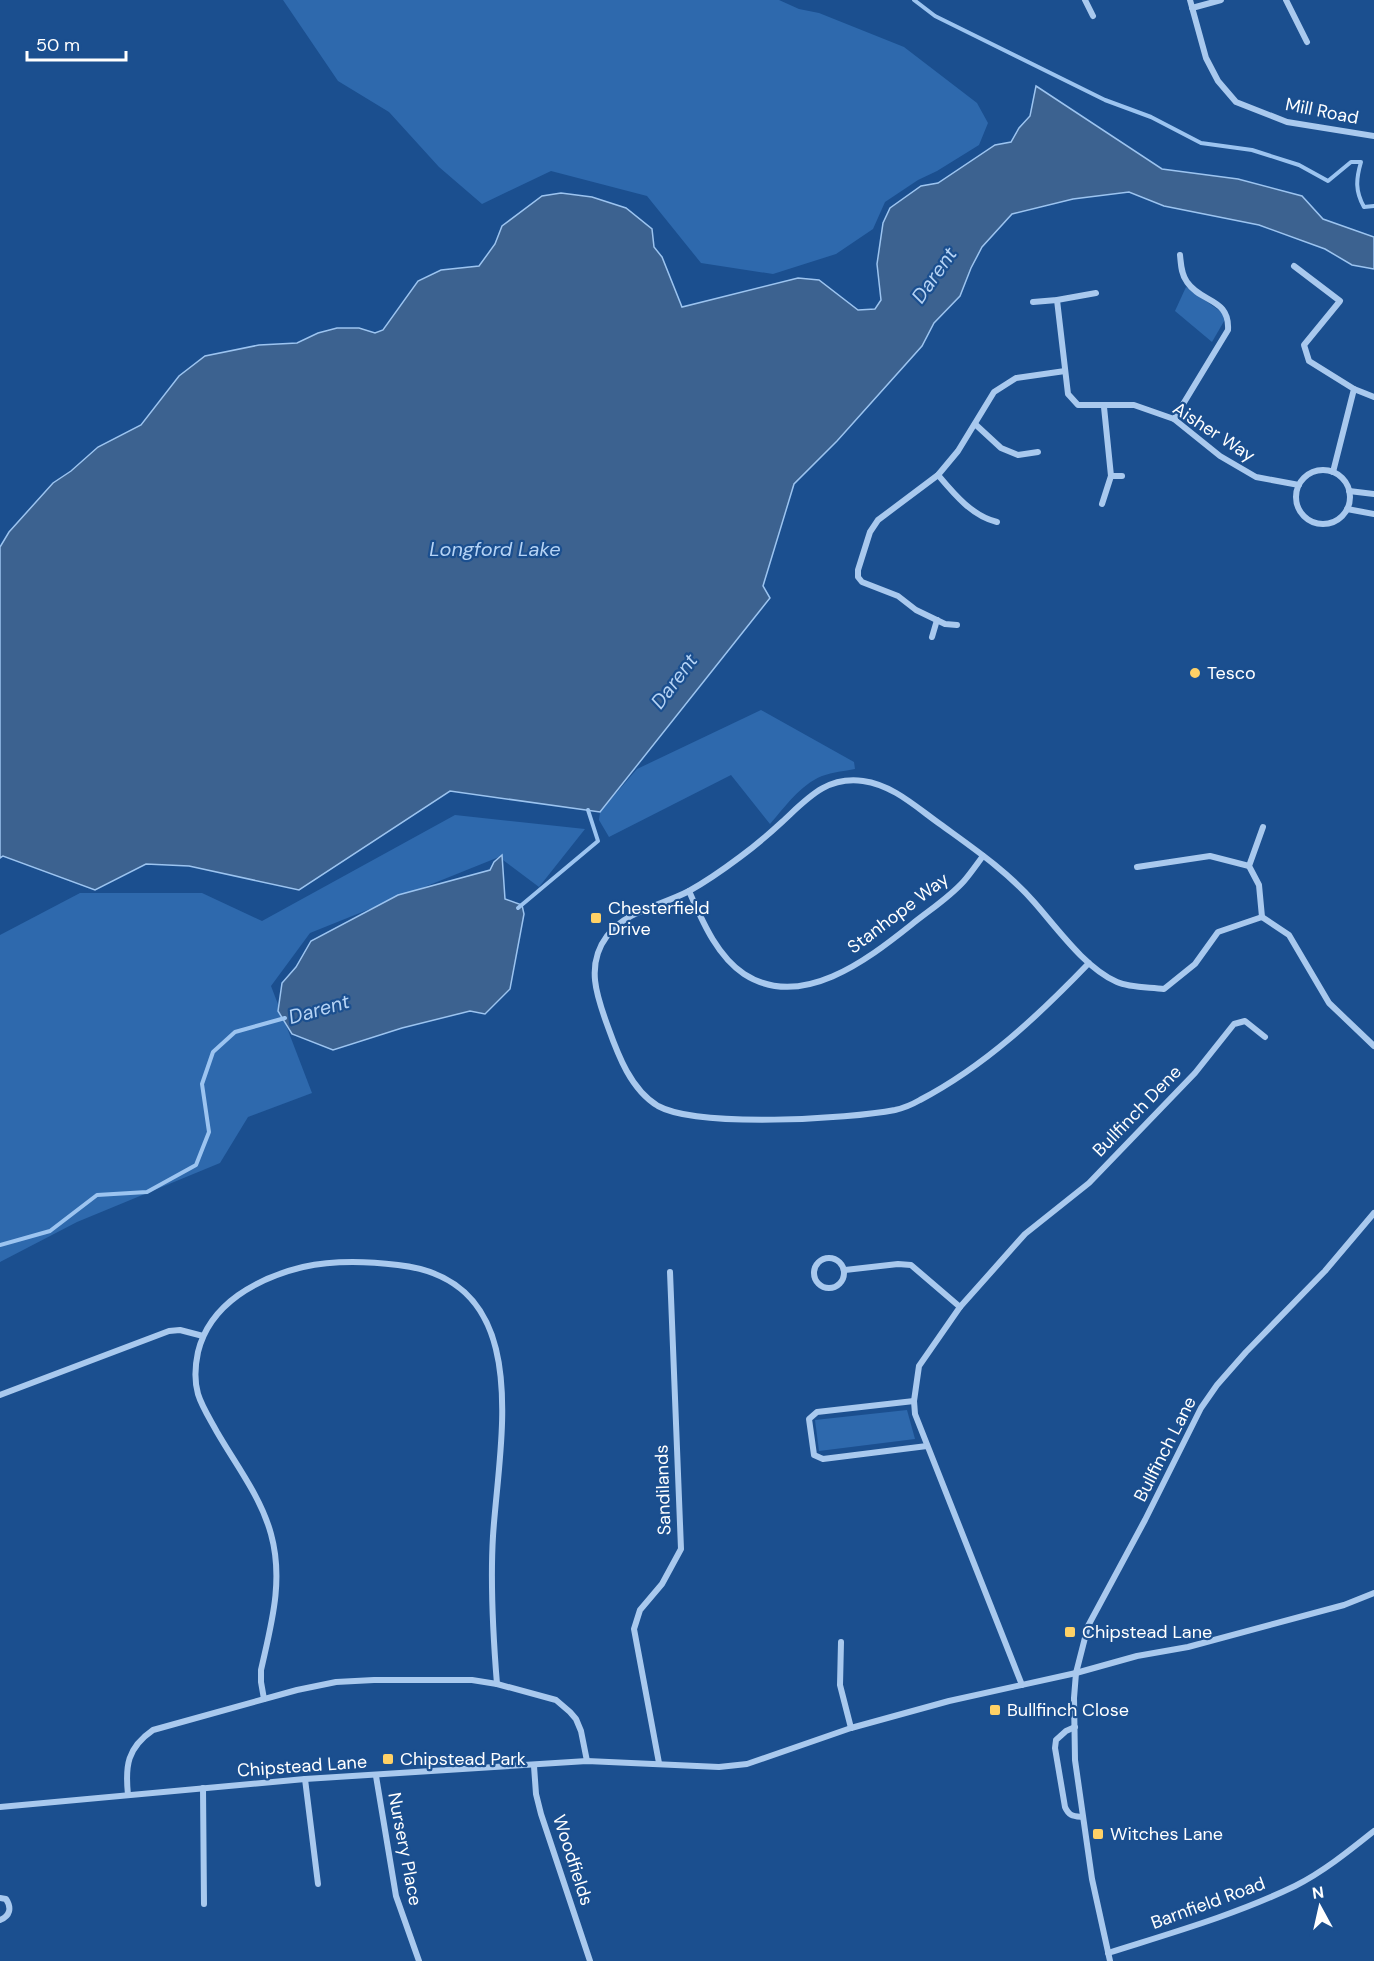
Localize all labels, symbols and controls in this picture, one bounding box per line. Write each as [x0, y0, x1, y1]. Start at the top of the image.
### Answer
scale bar [27, 24, 126, 62]
text: 50 m [36, 33, 80, 57]
street label: Mill Road [1283, 92, 1361, 130]
water label: Darent [905, 242, 963, 308]
street label: Aisher Way [1168, 396, 1260, 468]
water label: Longford Lake [429, 536, 561, 562]
water label: Darent [645, 648, 703, 714]
place label: Tesco [1207, 661, 1256, 685]
marker: Tesco [1188, 666, 1202, 680]
street label: Stanhope Way [842, 867, 954, 959]
place label: Chesterfield Drive [608, 896, 709, 941]
marker: Chesterfield Drive [589, 911, 603, 925]
water label: Darent [285, 988, 353, 1030]
street label: Bullfinch Dene [1087, 1060, 1187, 1162]
street label: Bullfinch Lane [1128, 1392, 1202, 1506]
street label: Sandilands [649, 1444, 677, 1536]
place label: Chipstead Lane [1082, 1620, 1212, 1644]
marker: Chipstead Lane [1063, 1625, 1077, 1639]
place label: Bullfinch Close [1007, 1698, 1129, 1722]
marker: Bullfinch Close [988, 1703, 1002, 1717]
place label: Chipstead Park [400, 1747, 526, 1771]
street label: Chipstead Lane [236, 1749, 368, 1783]
marker: Chipstead Park [381, 1752, 395, 1766]
street label: Nursery Place [382, 1790, 428, 1908]
street label: Woodfields [547, 1812, 599, 1908]
place label: Witches Lane [1110, 1822, 1223, 1846]
marker: Witches Lane [1091, 1827, 1105, 1841]
street label: Barnfield Road [1148, 1871, 1268, 1935]
north arrow [1290, 1877, 1350, 1937]
text: N [1311, 1881, 1325, 1904]

